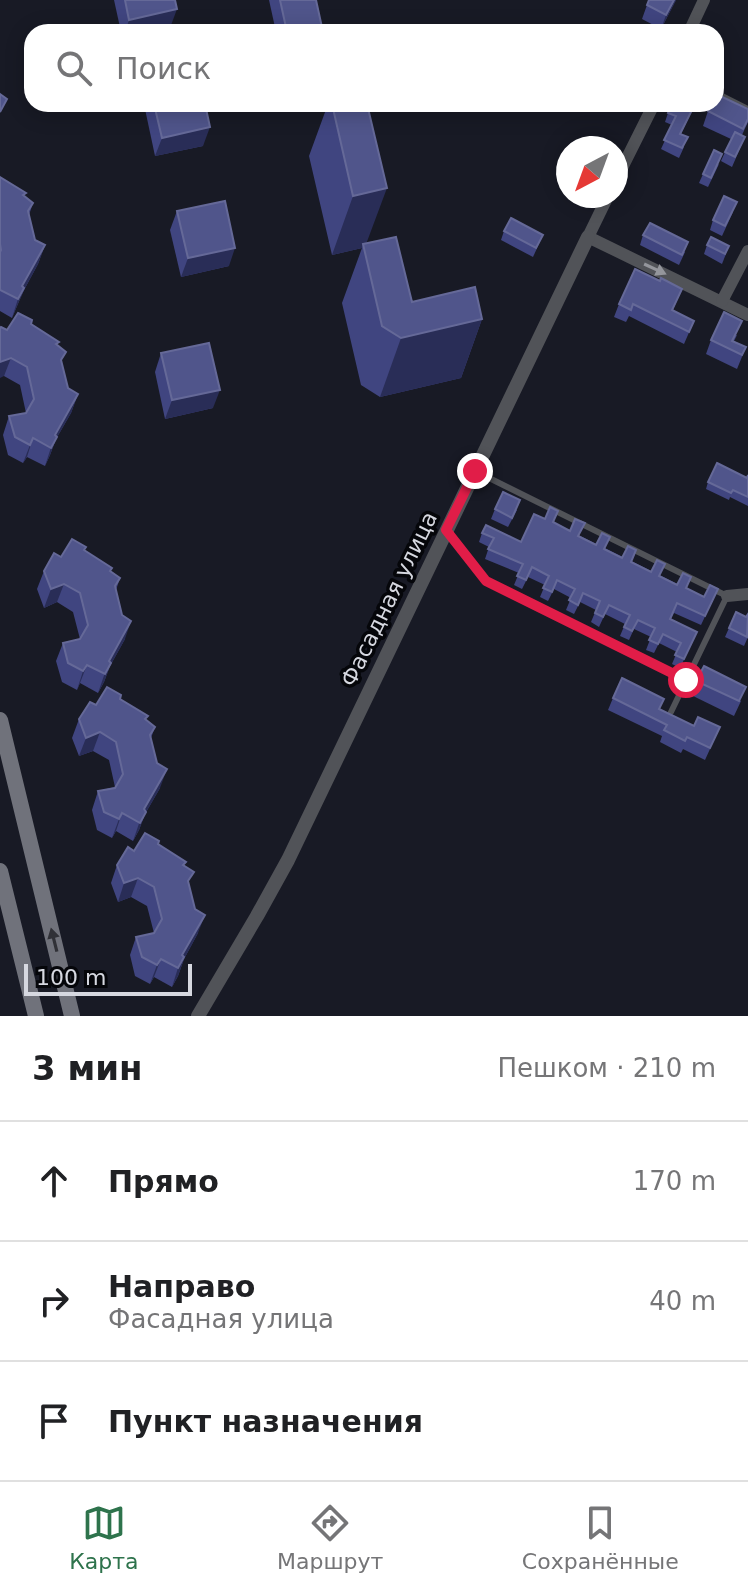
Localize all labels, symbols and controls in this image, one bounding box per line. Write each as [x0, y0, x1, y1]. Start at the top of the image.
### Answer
search box [24, 24, 724, 112]
icon: search [52, 46, 96, 90]
text: Поиск [116, 51, 211, 86]
north arrow [556, 136, 628, 208]
one-way arrow [643, 262, 667, 276]
route end [457, 453, 493, 489]
street label: Фасадная улица [336, 508, 442, 690]
route start [668, 662, 704, 698]
one-way arrow [47, 928, 59, 953]
scale bar [24, 960, 192, 996]
text: 100 m [36, 965, 106, 990]
text: 3 мин [32, 1048, 143, 1088]
text: Пешком · 210 m [497, 1053, 716, 1083]
icon: ahead [32, 1159, 76, 1203]
text: Прямо [108, 1164, 219, 1199]
text: 170 m [633, 1166, 716, 1196]
text: Направо [108, 1269, 255, 1304]
icon: right [32, 1279, 76, 1323]
text: 40 m [649, 1286, 716, 1316]
text: Фасадная улица [108, 1304, 334, 1334]
icon: arrive [32, 1399, 76, 1443]
text: Пункт назначения [108, 1404, 423, 1439]
tab: Карта [69, 1501, 139, 1574]
tab: Маршрут [277, 1501, 383, 1574]
tab: Сохранённые [522, 1501, 679, 1574]

